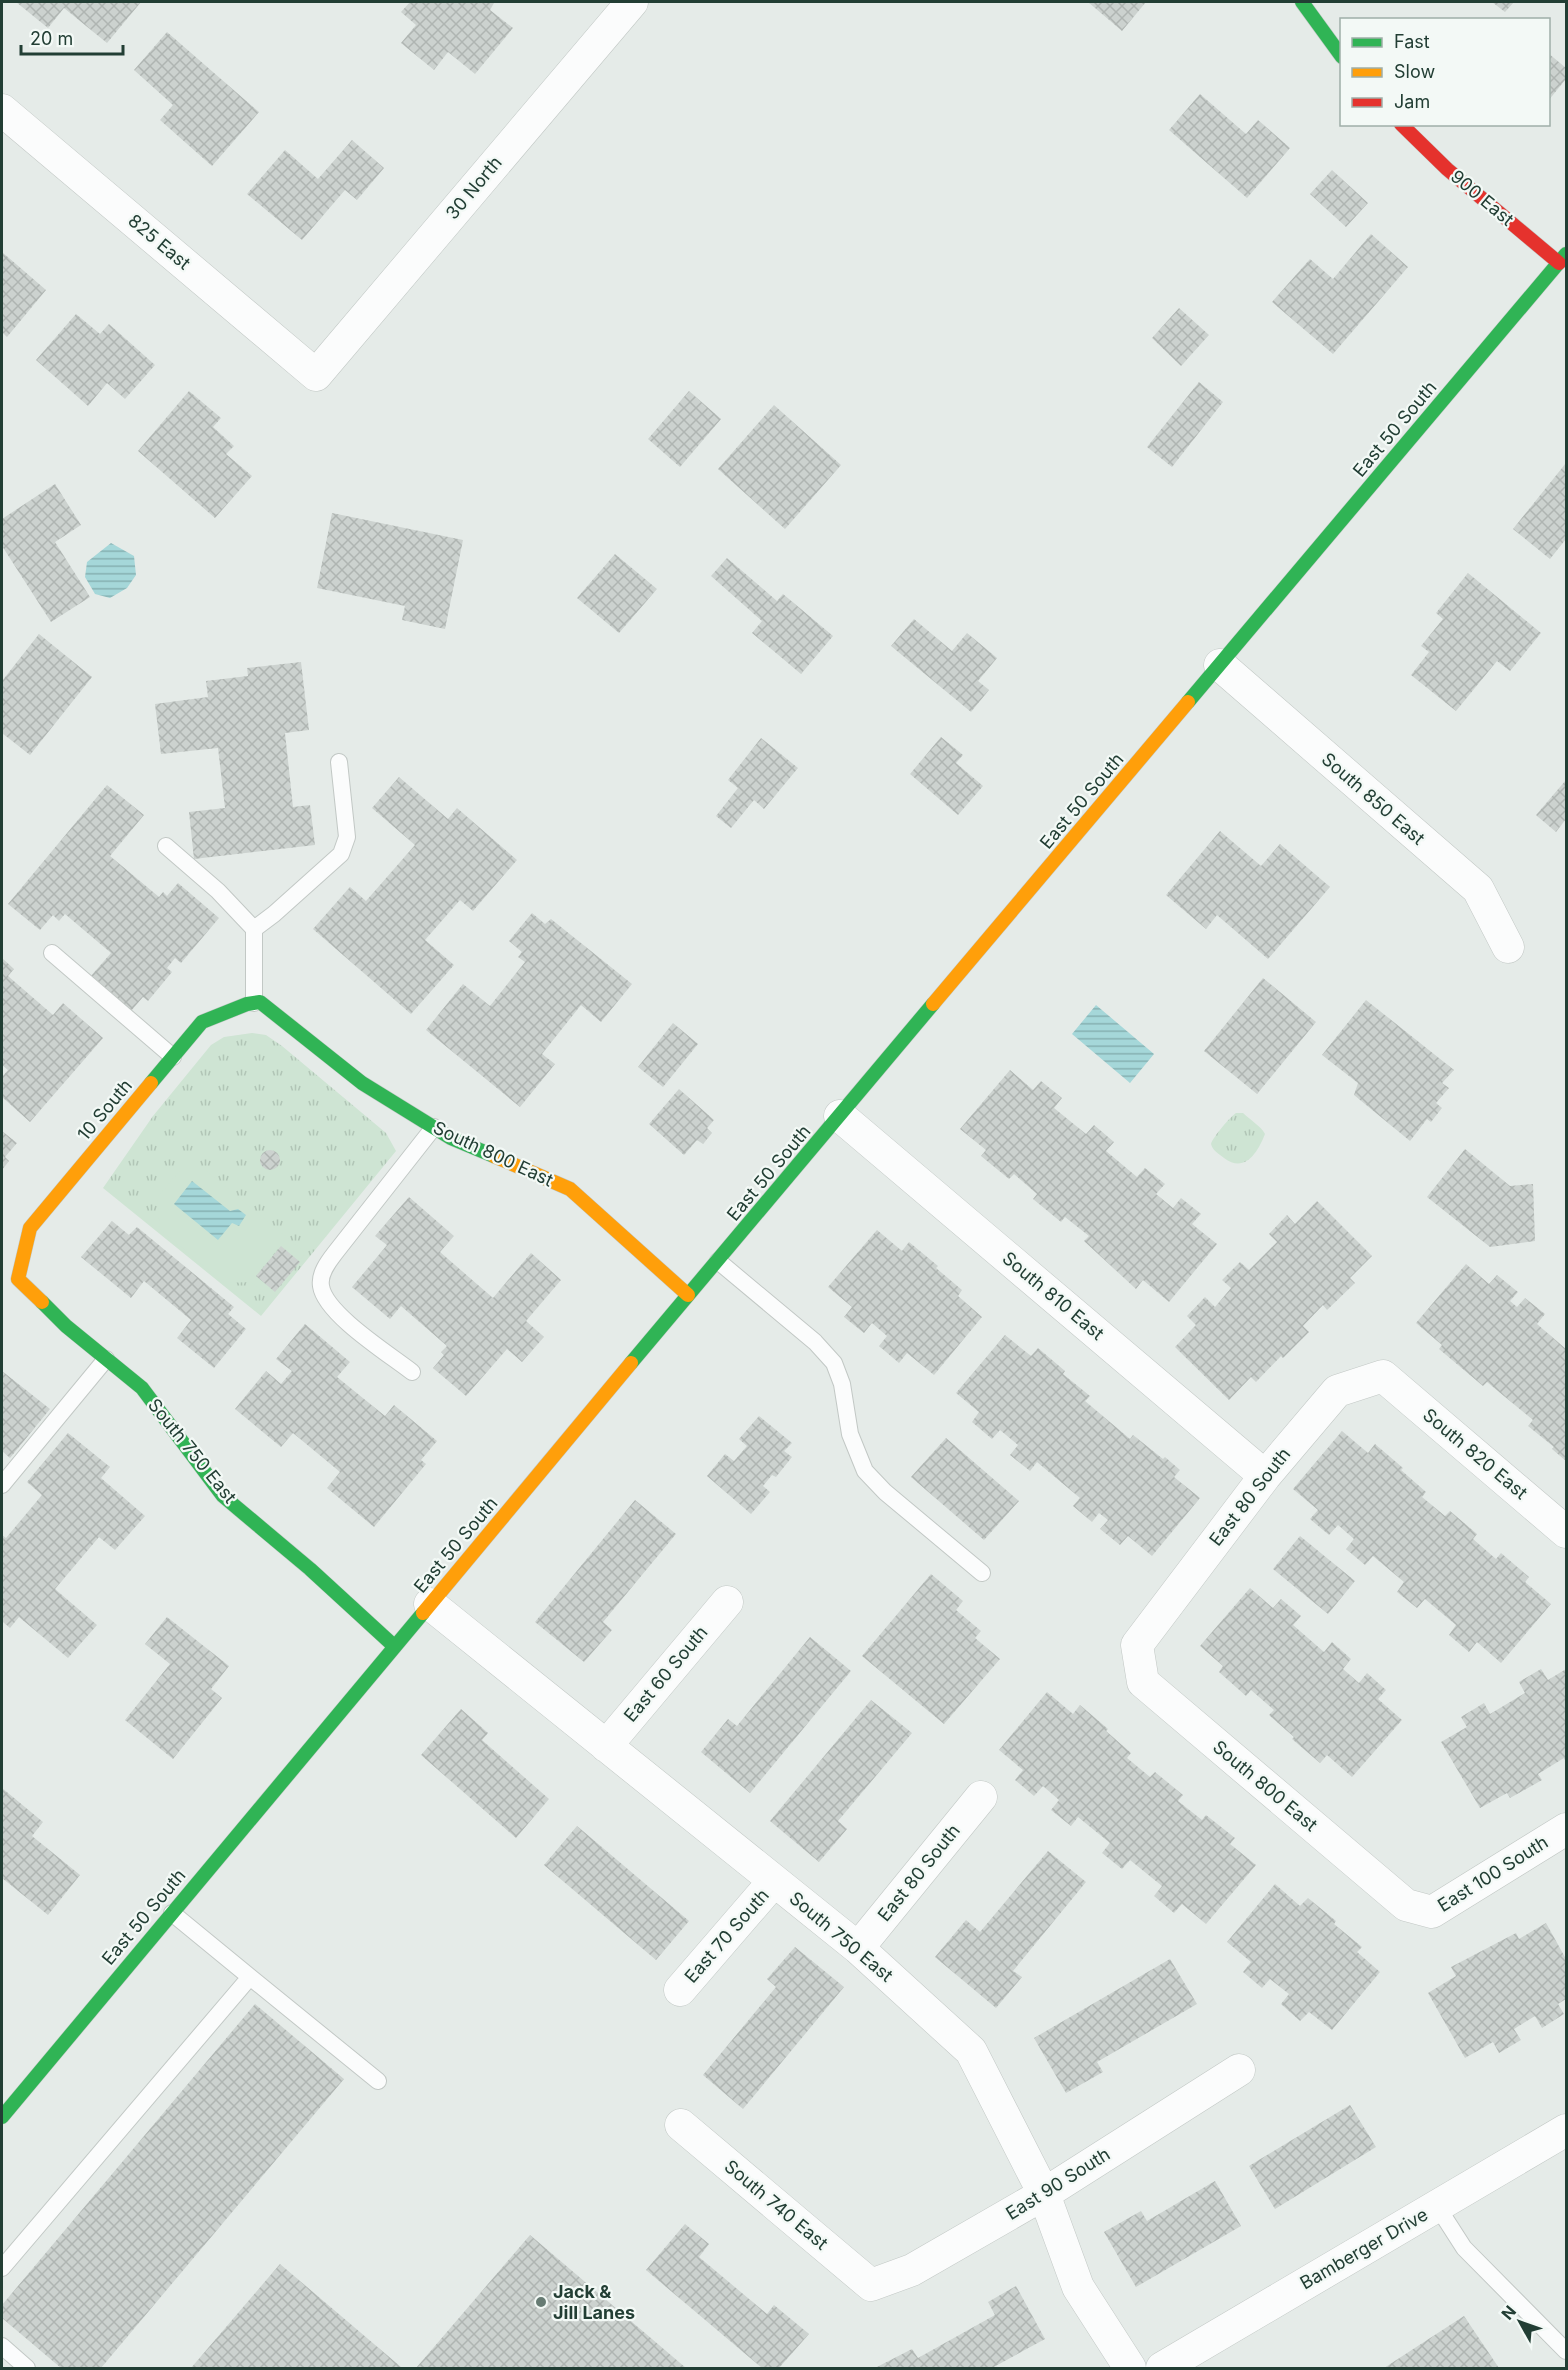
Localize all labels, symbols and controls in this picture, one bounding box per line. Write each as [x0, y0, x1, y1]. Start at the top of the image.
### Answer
scale bar [21, 18, 123, 56]
legend [1340, 18, 1550, 126]
text: 20 m [30, 28, 73, 49]
text: Fast [1394, 31, 1430, 52]
text: Slow [1394, 61, 1435, 82]
text: Jam [1394, 91, 1430, 112]
street label: 30 North [441, 152, 506, 223]
street label: 900 East [1447, 165, 1518, 230]
street label: 825 East [124, 210, 195, 274]
street label: East 50 South [1349, 377, 1441, 481]
street label: South 850 East [1318, 748, 1429, 849]
street label: East 50 South [1036, 749, 1128, 853]
street label: 10 South [73, 1075, 136, 1144]
street label: South 800 East [430, 1117, 557, 1191]
street label: East 50 South [723, 1121, 815, 1225]
street label: South 810 East [998, 1247, 1108, 1344]
street label: South 750 East [144, 1394, 241, 1507]
street label: South 820 East [1419, 1404, 1532, 1503]
street label: East 80 South [1205, 1444, 1294, 1550]
street label: East 50 South [410, 1493, 502, 1597]
street label: East 60 South [619, 1622, 712, 1726]
street label: South 800 East [1209, 1736, 1322, 1835]
street label: East 80 South [873, 1820, 964, 1925]
street label: East 100 South [1434, 1831, 1552, 1916]
street label: East 50 South [98, 1865, 190, 1969]
street label: East 70 South [680, 1885, 773, 1987]
street label: South 750 East [785, 1887, 897, 1986]
street label: East 90 South [1002, 2143, 1114, 2224]
street label: South 740 East [721, 2155, 832, 2254]
street label: Bamberger Drive [1296, 2204, 1431, 2294]
place label: Jack & Jill Lanes [553, 2281, 635, 2323]
north arrow [1490, 2292, 1550, 2352]
marker: Jack & Jill Lanes [534, 2295, 548, 2309]
text: N [1497, 2301, 1520, 2323]

